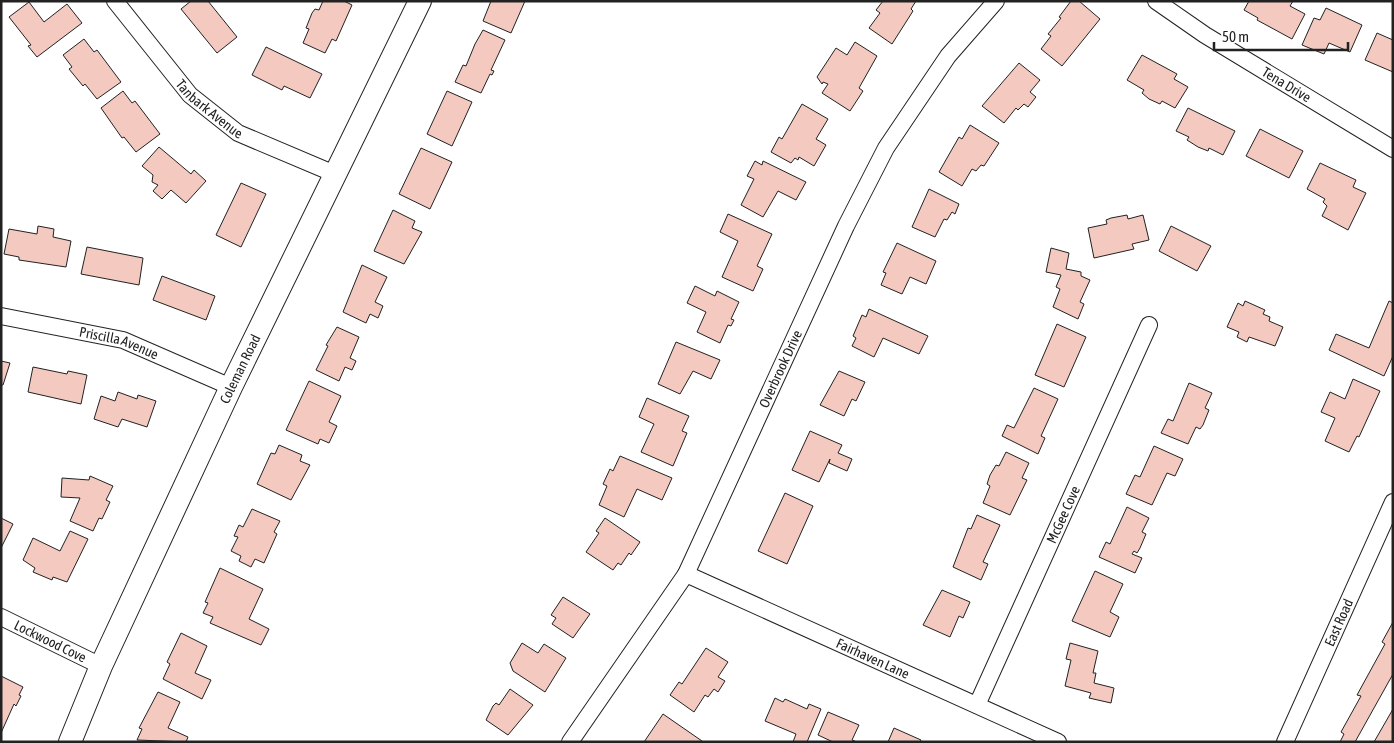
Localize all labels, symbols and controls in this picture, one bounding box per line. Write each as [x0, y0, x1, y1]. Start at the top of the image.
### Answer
scale bar [1214, 20, 1348, 52]
text: 50 m [1222, 28, 1249, 45]
street label: Tena Drive [1259, 64, 1314, 105]
street label: Tanbark Avenue [173, 76, 245, 142]
street label: Priscilla Avenue [78, 324, 161, 362]
street label: Overbrook Drive [756, 327, 805, 410]
street label: Coleman Road [216, 332, 264, 406]
street label: McGee Cove [1043, 483, 1083, 546]
street label: East Road [1321, 596, 1356, 649]
street label: Lockwood Cove [12, 617, 89, 666]
street label: Fairhaven Lane [834, 635, 912, 682]

